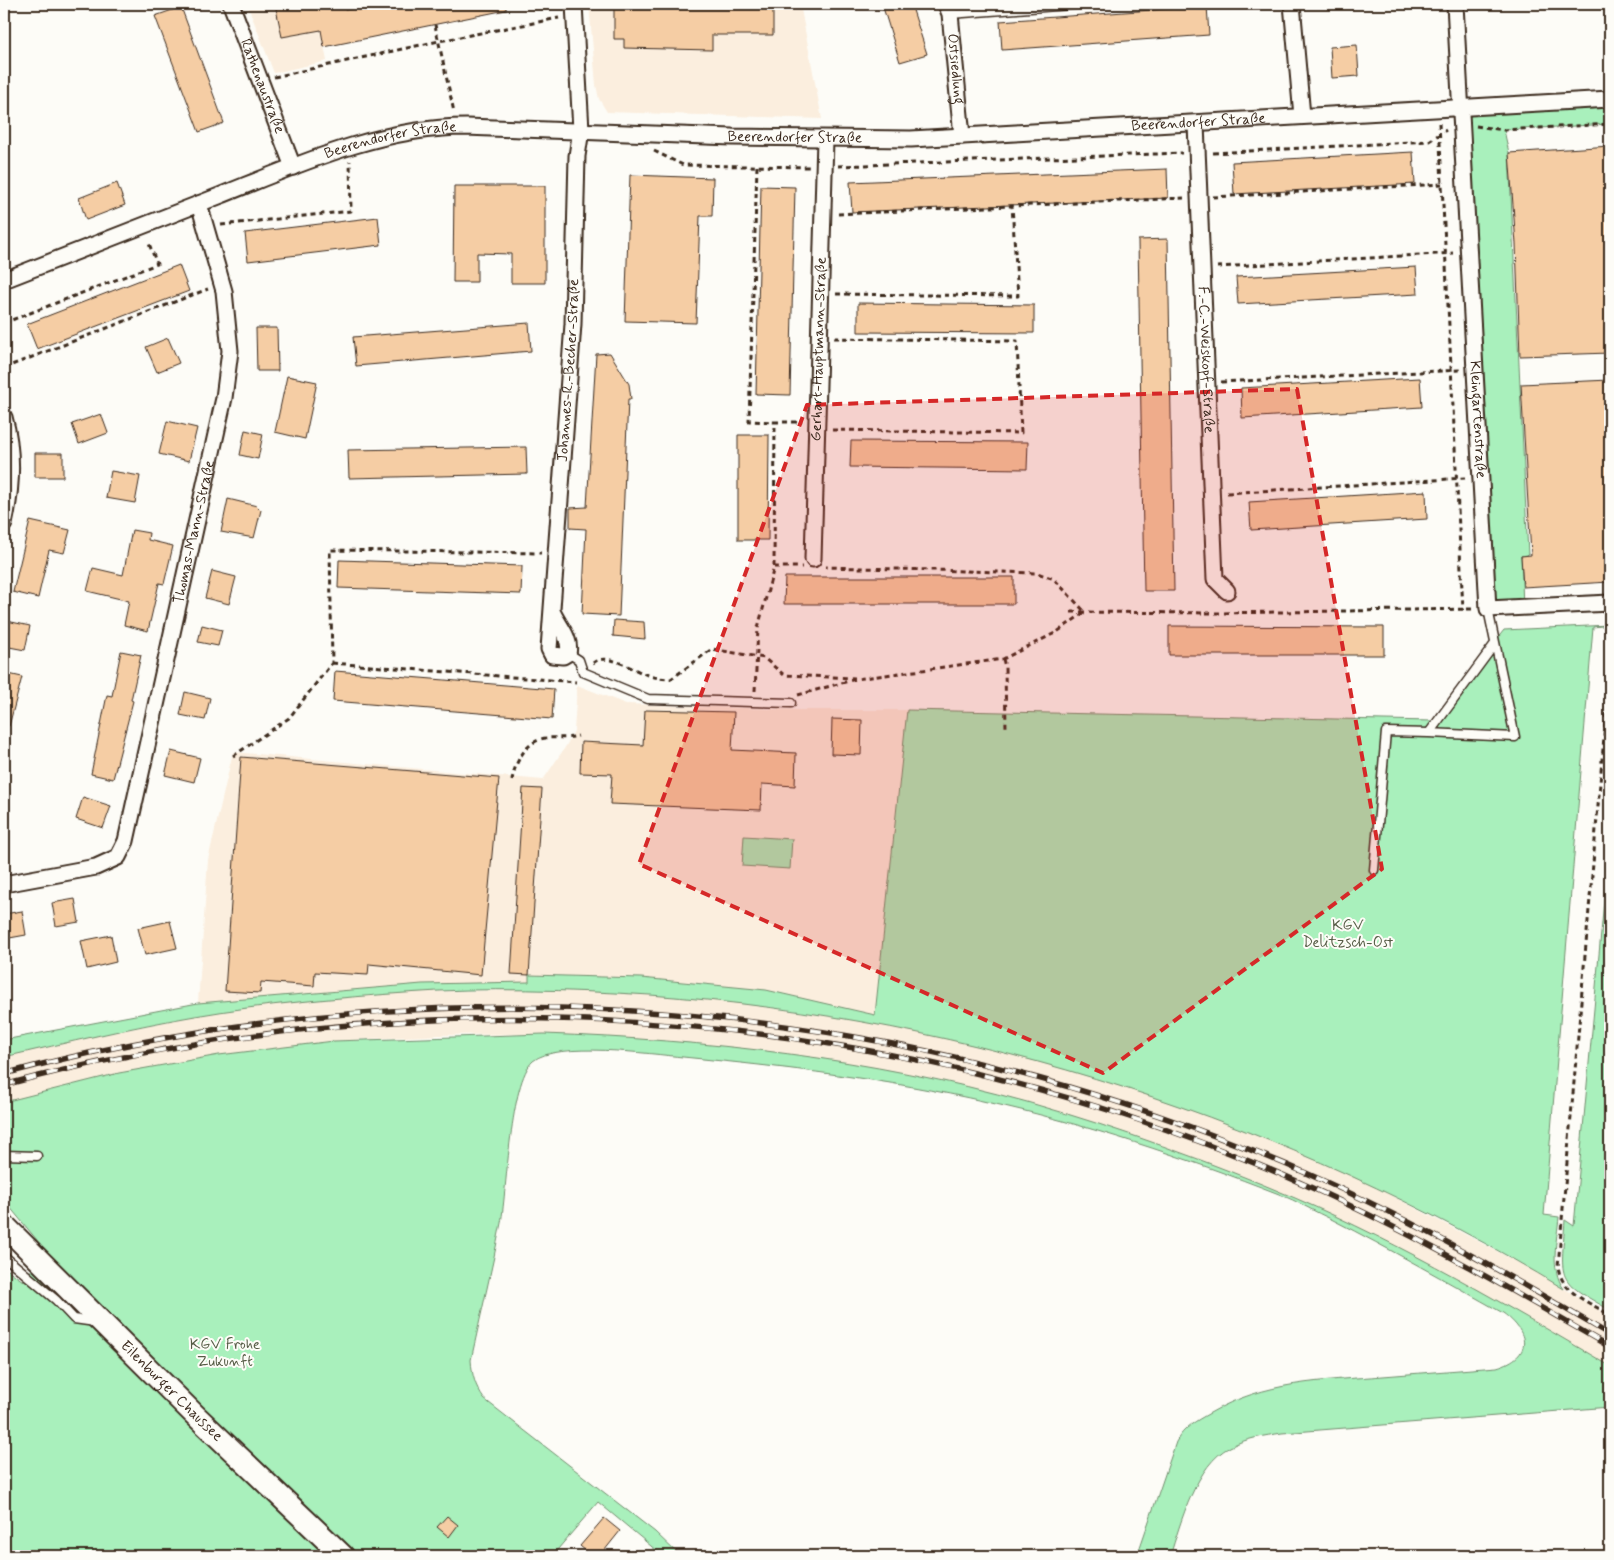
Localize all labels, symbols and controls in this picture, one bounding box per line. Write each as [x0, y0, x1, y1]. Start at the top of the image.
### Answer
street label: Ostsiedlung [942, 33, 969, 105]
street label: Rathenaustraße [235, 36, 289, 136]
street label: Beerendorfer Straße [1131, 109, 1266, 136]
street label: Beerendorfer Straße [322, 117, 457, 164]
street label: Beerendorfer Straße [727, 127, 862, 148]
street label: Gerhart-Hauptmann-Straße [806, 257, 832, 442]
street label: Johannes-R.-Becher-Straße [553, 279, 584, 463]
street label: F.-C.-Weiskopf-Straße [1193, 286, 1219, 434]
street label: Kleingartenstraße [1464, 360, 1491, 479]
street label: Thomas-Mann-Straße [169, 458, 220, 606]
park label: KGV Delitzsch-Ost [1303, 916, 1394, 953]
park label: KGV Frohe Zukunft [190, 1335, 260, 1372]
street label: Eilenburger Chaussee [116, 1336, 227, 1446]

